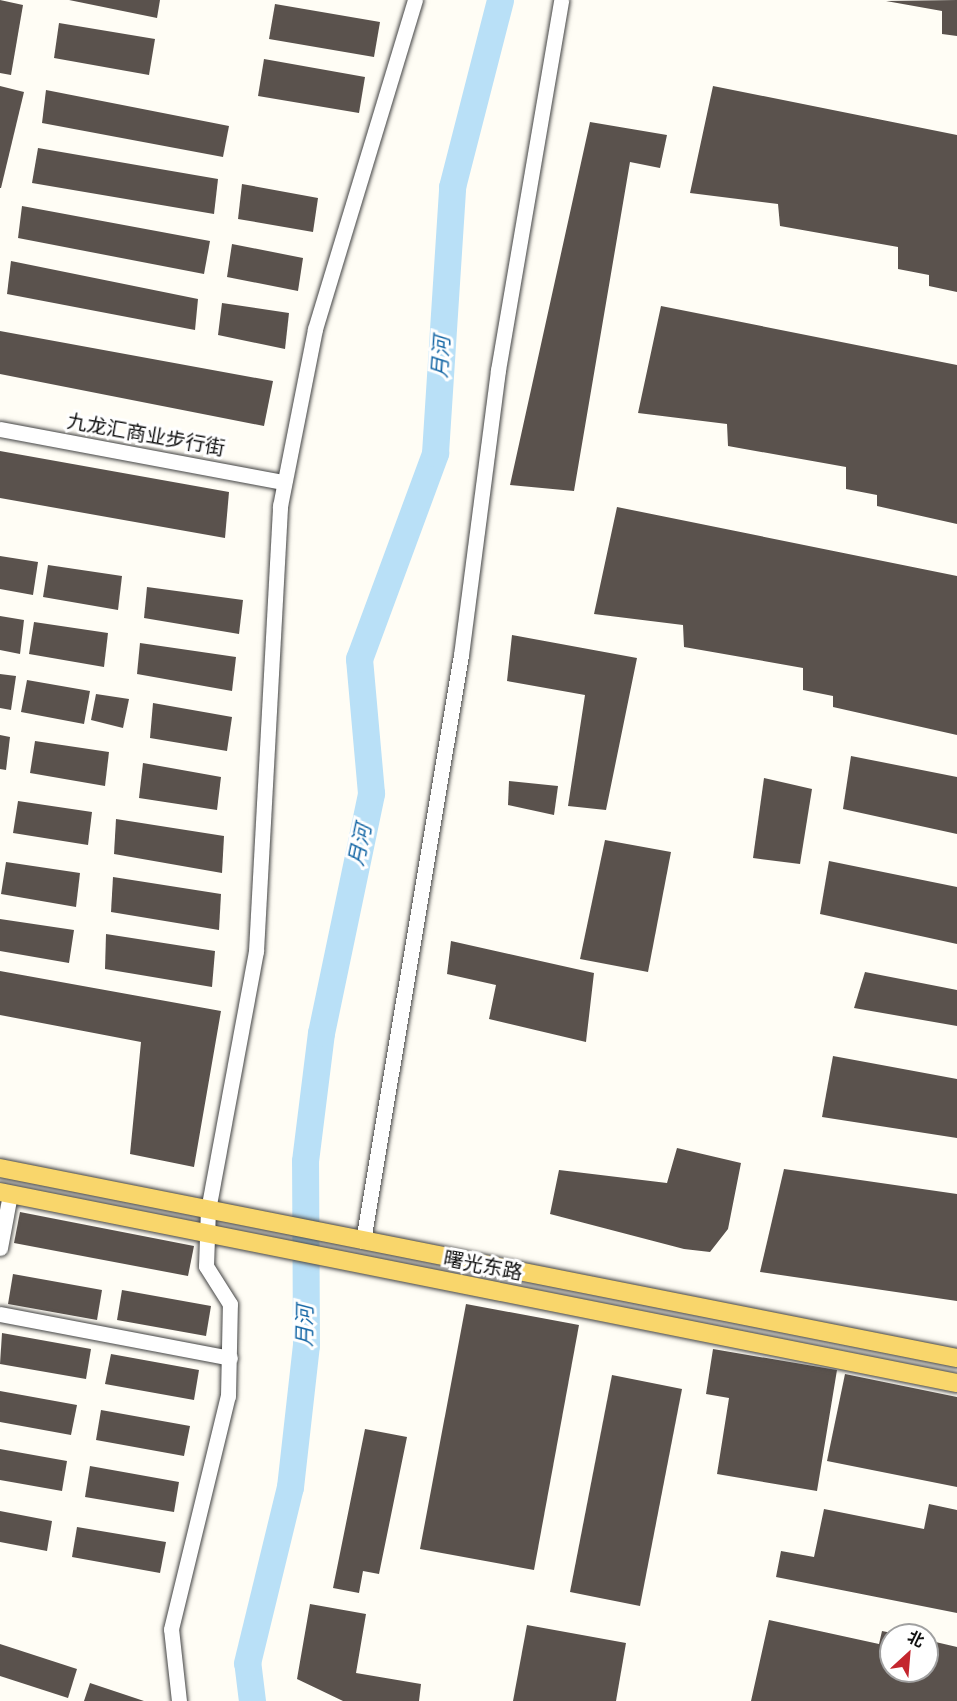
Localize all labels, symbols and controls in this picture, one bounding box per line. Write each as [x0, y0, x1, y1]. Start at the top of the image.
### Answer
water label: 月河 [427, 335, 455, 379]
street label: 九龙汇商业步行街 [65, 409, 227, 461]
water label: 月河 [343, 822, 377, 868]
street label: 曙光东路 [441, 1247, 525, 1285]
water label: 月河 [292, 1305, 318, 1347]
north arrow [879, 1623, 939, 1683]
text: 北 [904, 1626, 928, 1651]

